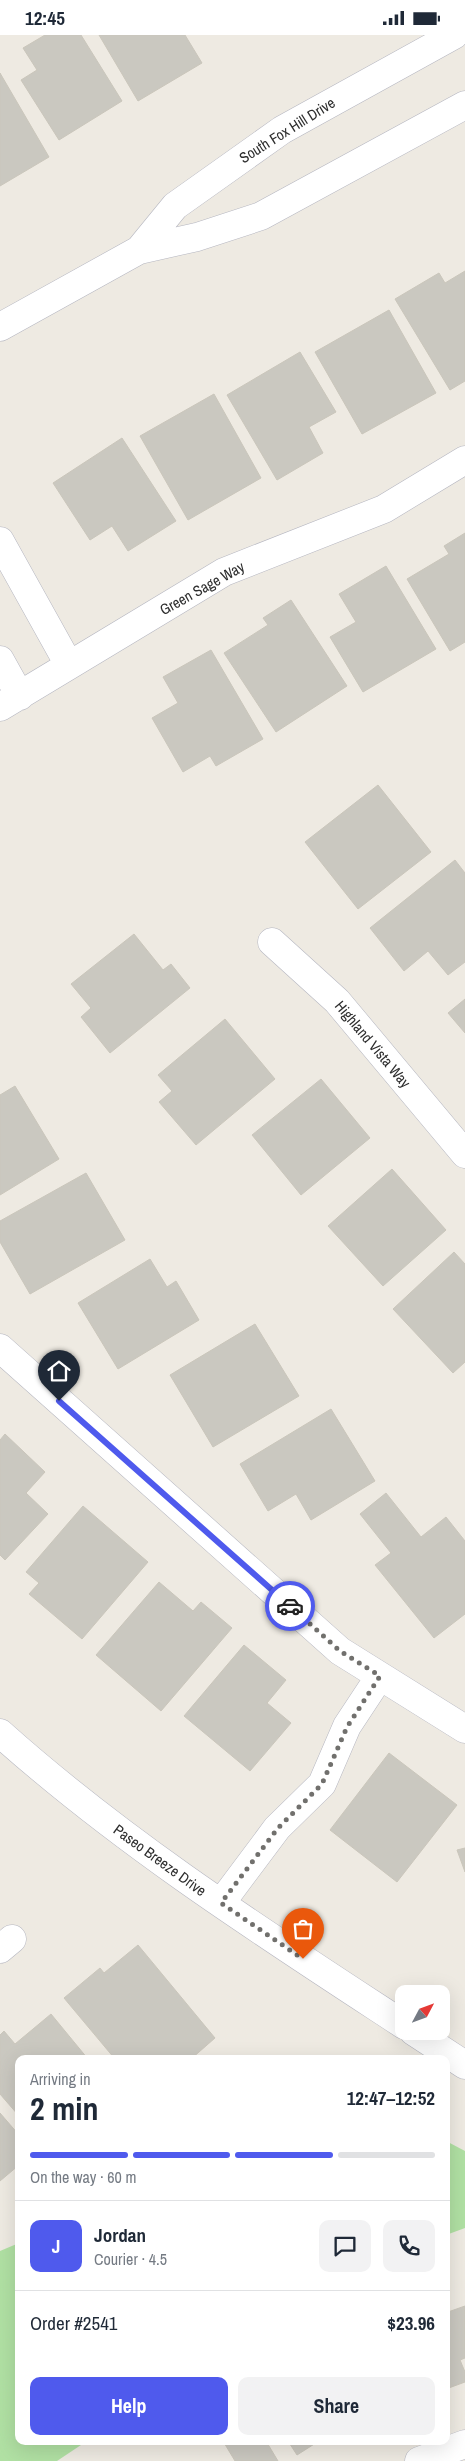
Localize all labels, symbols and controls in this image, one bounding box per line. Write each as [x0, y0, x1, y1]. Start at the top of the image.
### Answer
text: 12:45 [25, 5, 65, 31]
street label: South Fox Hill Drive [235, 92, 339, 168]
street label: Green Sage Way [156, 556, 249, 620]
street label: Highland Vista Way [330, 996, 416, 1093]
pin [38, 1350, 80, 1401]
icon: home [45, 1357, 73, 1385]
courier [265, 1581, 315, 1631]
icon: car [276, 1592, 304, 1620]
street label: Paseo Breeze Drive [109, 1819, 211, 1901]
pin [282, 1908, 324, 1959]
icon: bag [289, 1915, 317, 1943]
north arrow [395, 1985, 450, 2040]
map controls [395, 1985, 450, 2040]
text: Arriving in [30, 2068, 91, 2090]
text: 12:47–12:52 [347, 2085, 435, 2111]
text: 2 min [30, 2087, 99, 2130]
text: On the way · 60 m [30, 2166, 136, 2188]
button: chat [319, 2220, 371, 2272]
button: phone [383, 2220, 435, 2272]
text: Jordan [94, 2222, 146, 2248]
text: J [52, 2233, 60, 2259]
text: Courier · 4.5 [94, 2248, 167, 2270]
text: Order #2541 [30, 2310, 117, 2336]
text: $23.96 [387, 2310, 435, 2336]
button: Help [30, 2377, 228, 2435]
button: Share [238, 2377, 435, 2435]

